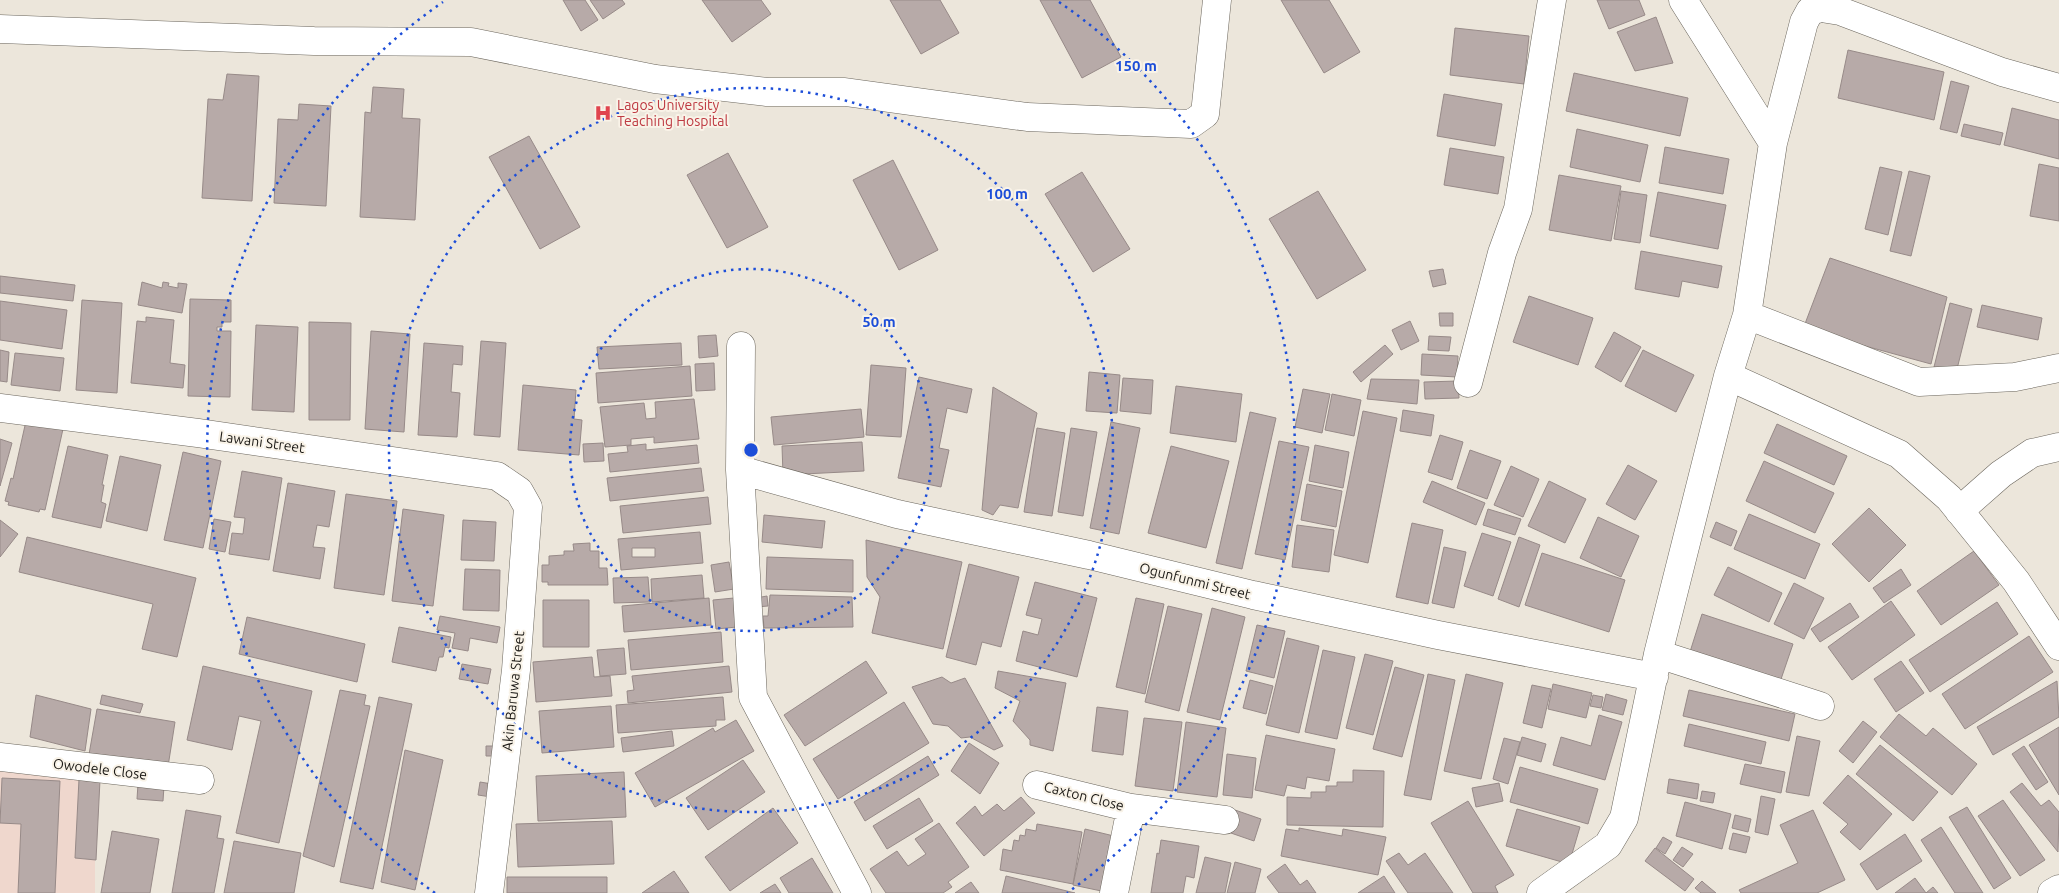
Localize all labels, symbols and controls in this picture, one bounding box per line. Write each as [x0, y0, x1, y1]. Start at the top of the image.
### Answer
text: 150 m [1115, 57, 1157, 74]
place label: Lagos University Teaching Hospital [617, 97, 728, 129]
hospital icon: Lagos University Teaching Hospital [593, 103, 613, 123]
text: 100 m [986, 185, 1028, 202]
text: 50 m [862, 313, 896, 330]
street label: Lawani Street [218, 428, 306, 456]
centre of rings [742, 441, 760, 459]
street label: Ogunfunmi Street [1138, 559, 1253, 603]
street label: Akin Baruwa Street [499, 630, 527, 752]
street label: Owodele Close [52, 755, 148, 783]
street label: Caxton Close [1042, 778, 1126, 814]

